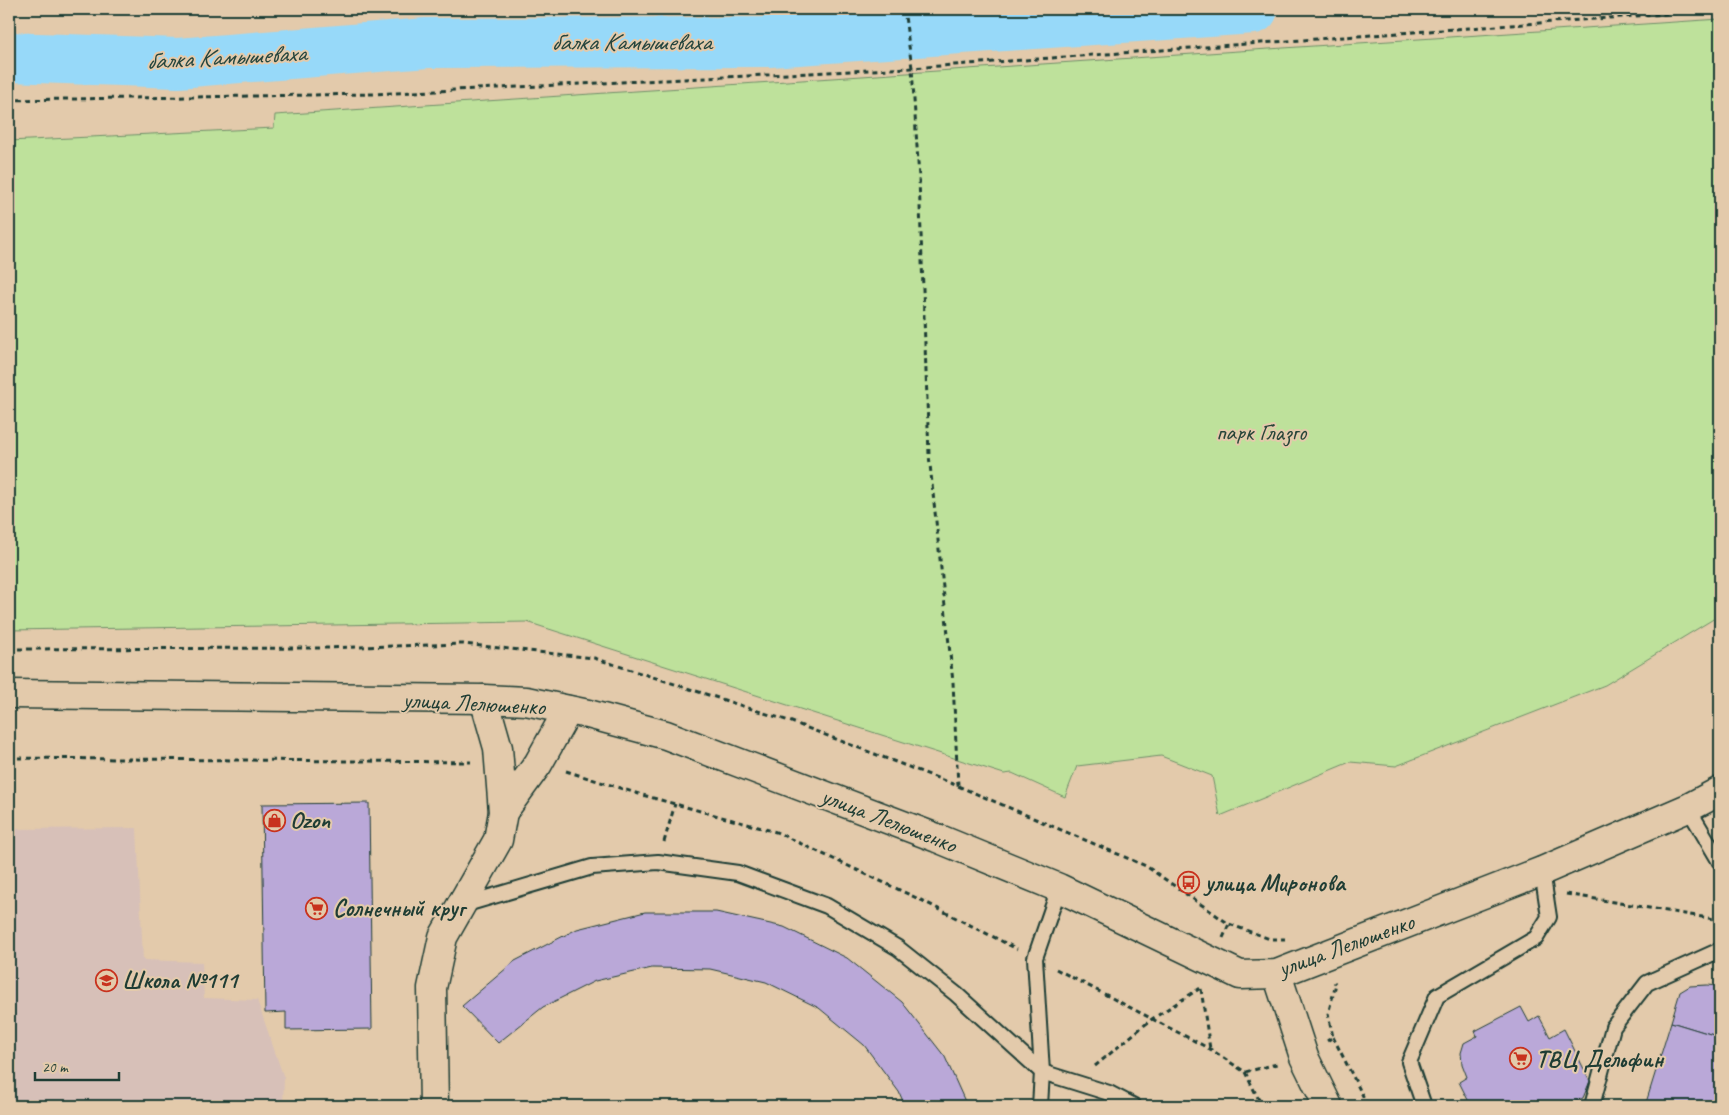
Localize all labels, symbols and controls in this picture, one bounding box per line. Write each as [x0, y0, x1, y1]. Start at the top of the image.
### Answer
water label: балка Камышеваха [551, 26, 714, 58]
water label: балка Камышеваха [145, 37, 309, 77]
park label: парк Глазго [1216, 417, 1308, 447]
street label: улица Лелюшенко [400, 684, 547, 722]
street label: улица Лелюшенко [815, 780, 962, 860]
place label: Ozon [290, 805, 331, 835]
shop icon: Ozon [262, 808, 286, 832]
place label: улица Миронова [1203, 868, 1347, 898]
bus stop icon: улица Миронова [1177, 871, 1201, 895]
place label: Солнечный круг [333, 893, 468, 923]
supermarket icon: Солнечный круг [305, 896, 329, 920]
street label: улица Лелюшенко [1272, 906, 1419, 984]
place label: Школа №111 [122, 965, 240, 995]
school or university icon: Школа №111 [94, 968, 118, 992]
place label: ТВЦ Дельфин [1536, 1044, 1665, 1074]
supermarket icon: ТВЦ Дельфин [1508, 1047, 1532, 1071]
scale bar [35, 1050, 119, 1082]
text: 20 m [42, 1058, 69, 1077]

